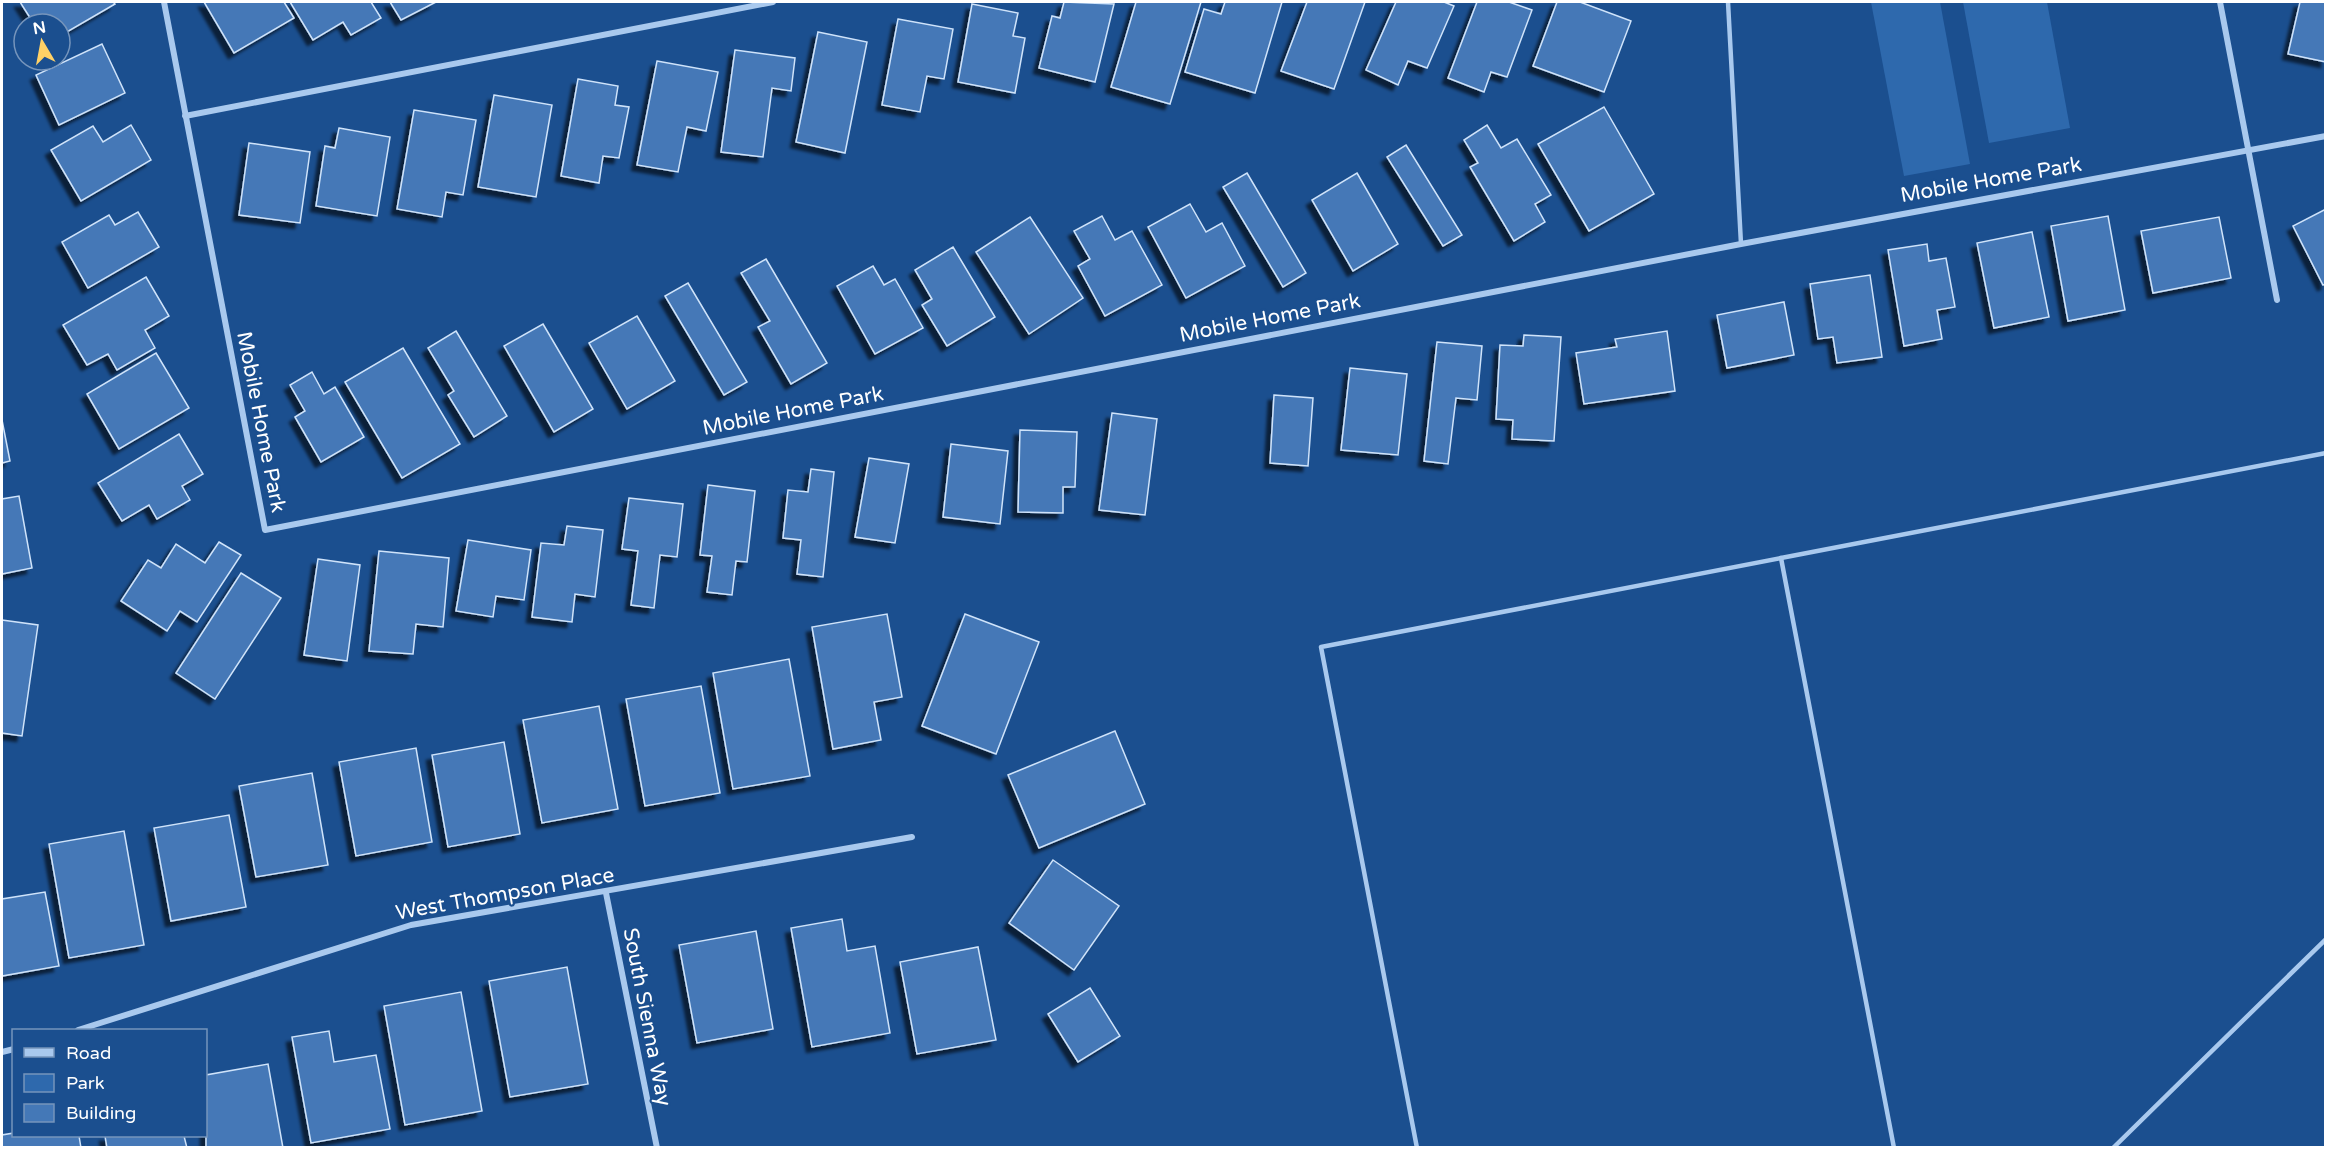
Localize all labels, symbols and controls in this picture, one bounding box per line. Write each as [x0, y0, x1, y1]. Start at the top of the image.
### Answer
north arrow [12, 12, 72, 72]
text: N [32, 17, 48, 39]
street label: Mobile Home Park [1898, 152, 2084, 208]
street label: Mobile Home Park [1177, 288, 1363, 348]
street label: Mobile Home Park [231, 329, 291, 515]
street label: Mobile Home Park [700, 381, 886, 441]
street label: West Thompson Place [394, 862, 616, 926]
street label: South Sienna Way [617, 926, 677, 1108]
legend [12, 1029, 207, 1137]
text: Road [66, 1042, 111, 1064]
text: Park [66, 1072, 105, 1094]
text: Building [66, 1102, 136, 1124]

